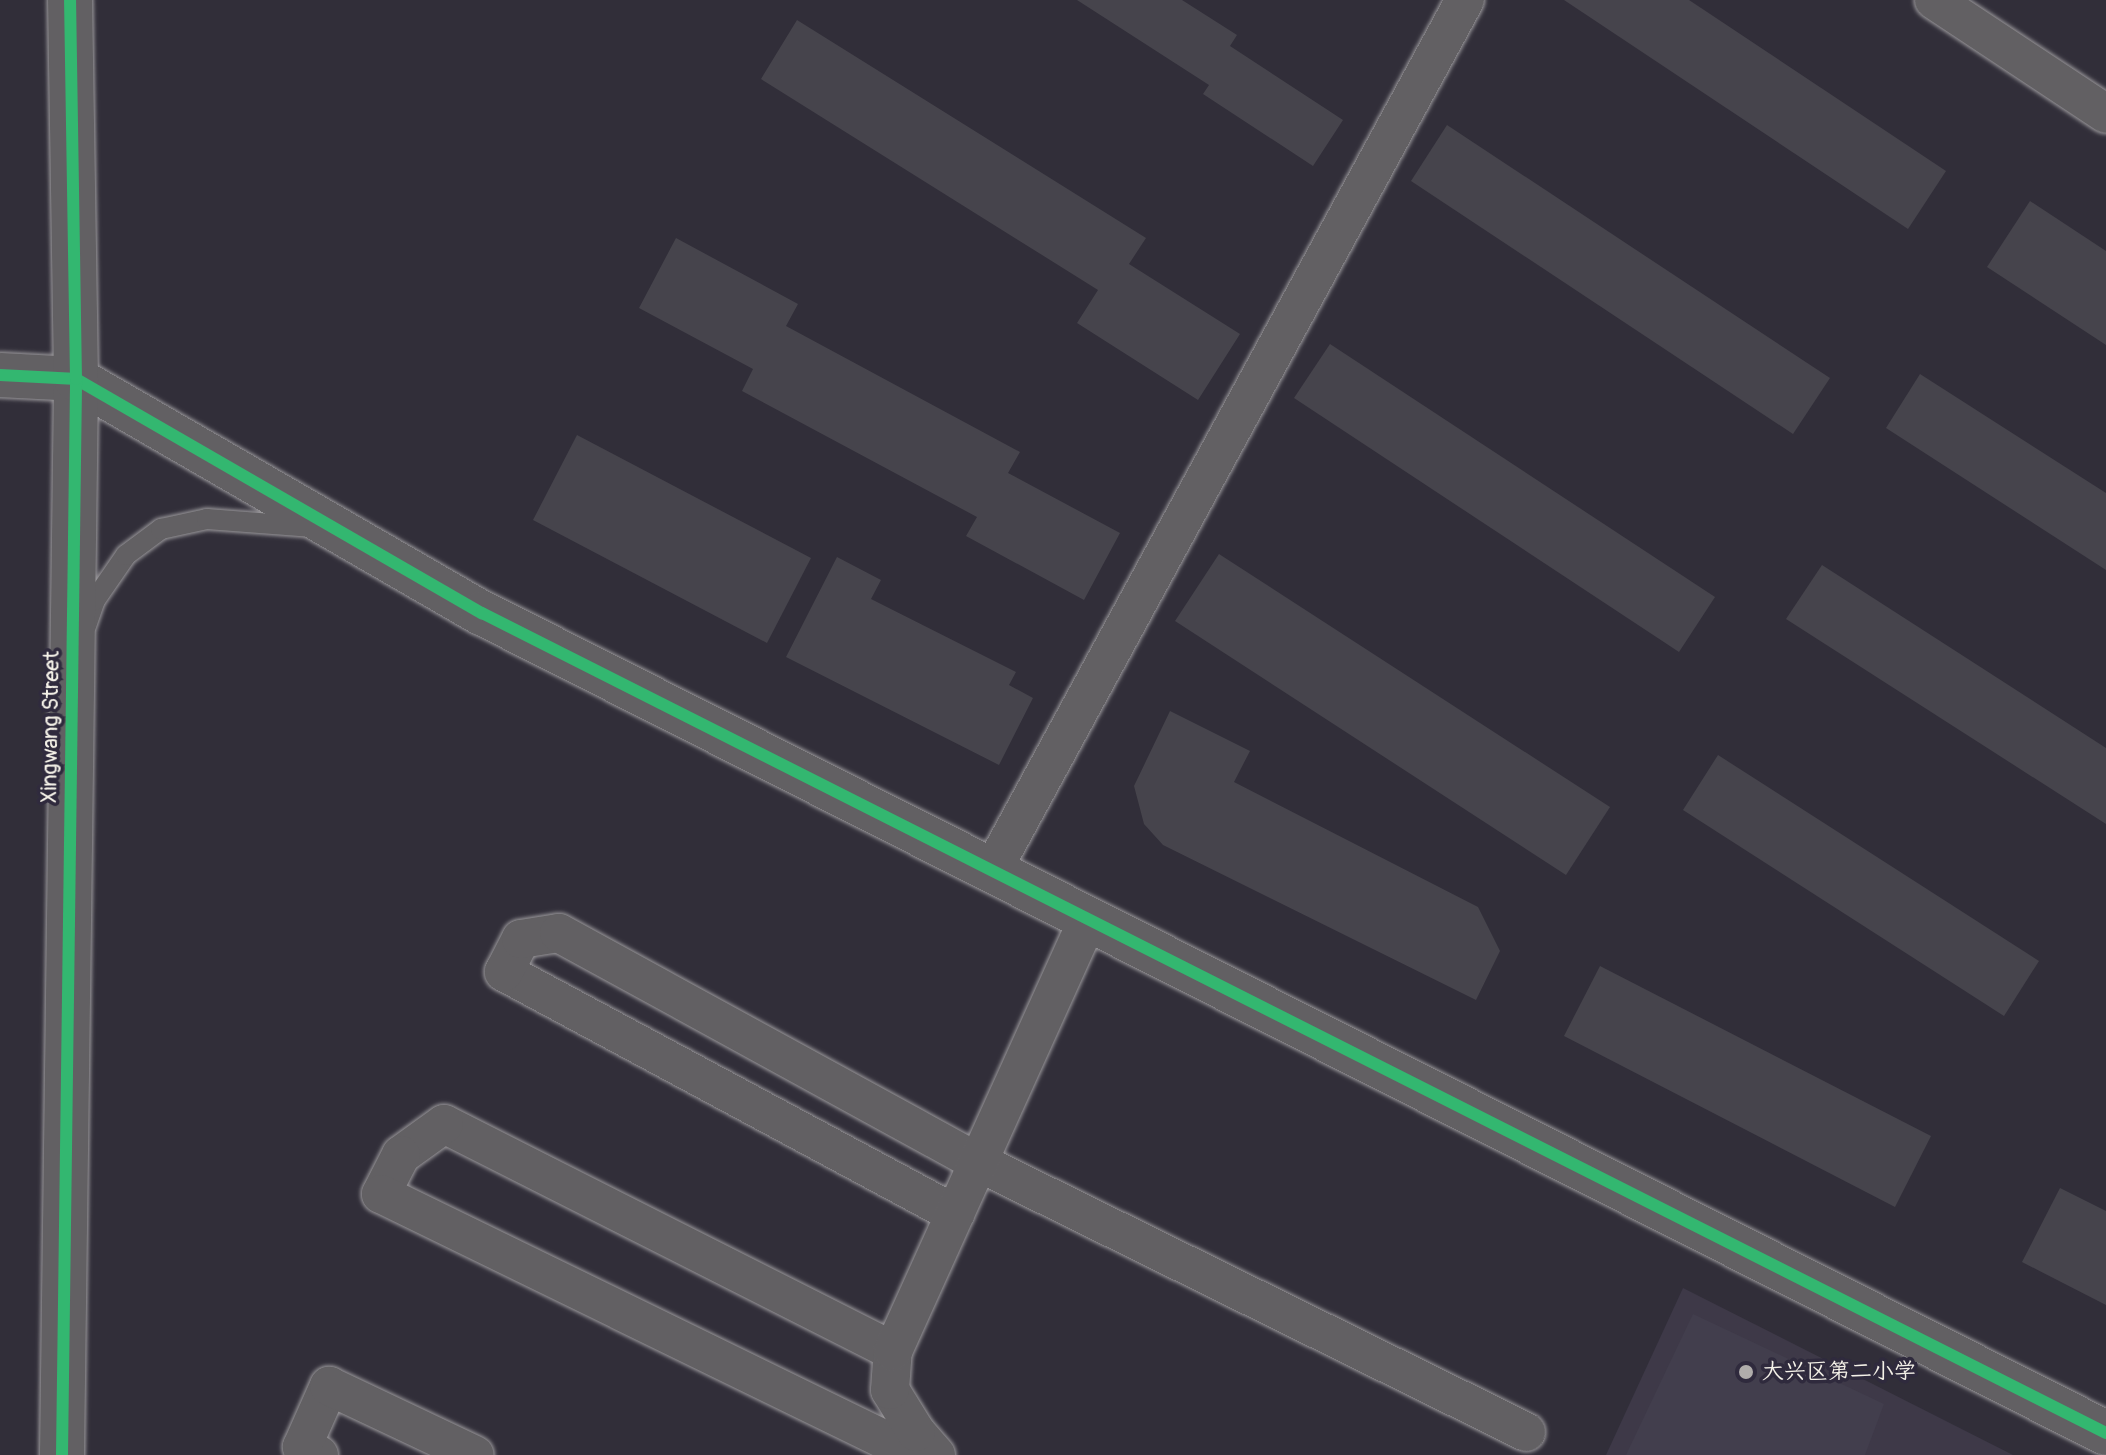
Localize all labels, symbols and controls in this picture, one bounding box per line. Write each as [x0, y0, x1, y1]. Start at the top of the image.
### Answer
street label: Xingwang Street [36, 651, 66, 803]
place label: 大兴区第二小学 [1762, 1359, 1916, 1385]
marker: 大兴区第二小学 [1737, 1363, 1755, 1381]

